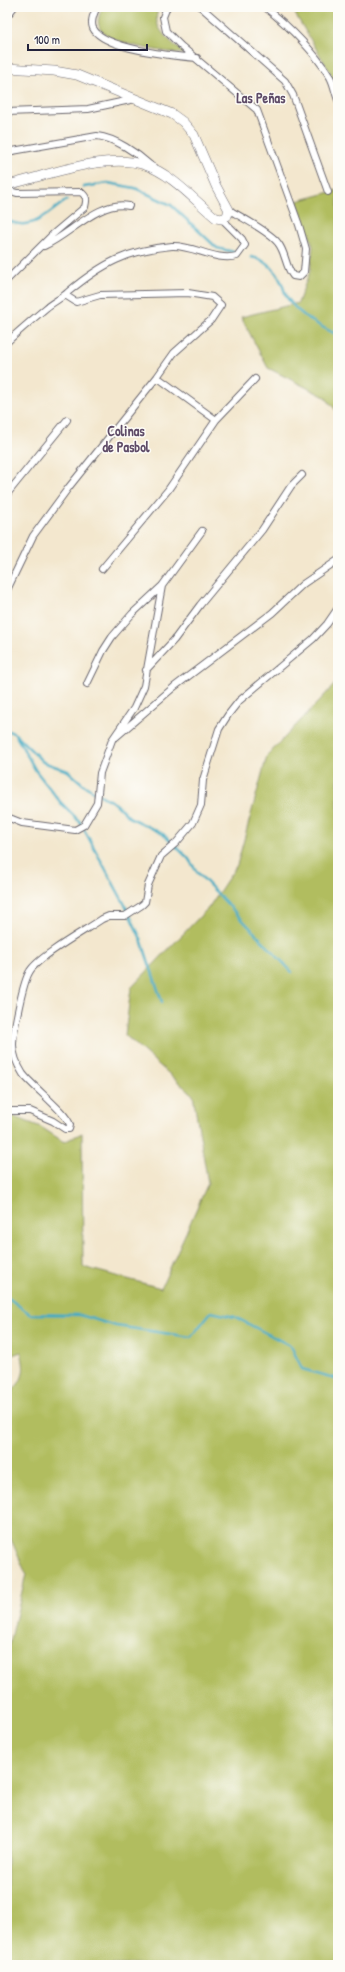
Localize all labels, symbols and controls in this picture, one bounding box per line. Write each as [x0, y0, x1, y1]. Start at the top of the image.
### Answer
scale bar [28, 26, 147, 52]
text: 100 m [34, 31, 60, 48]
district label: Las Peñas [237, 88, 286, 107]
district label: Colinas de Pasbol [103, 421, 150, 456]

